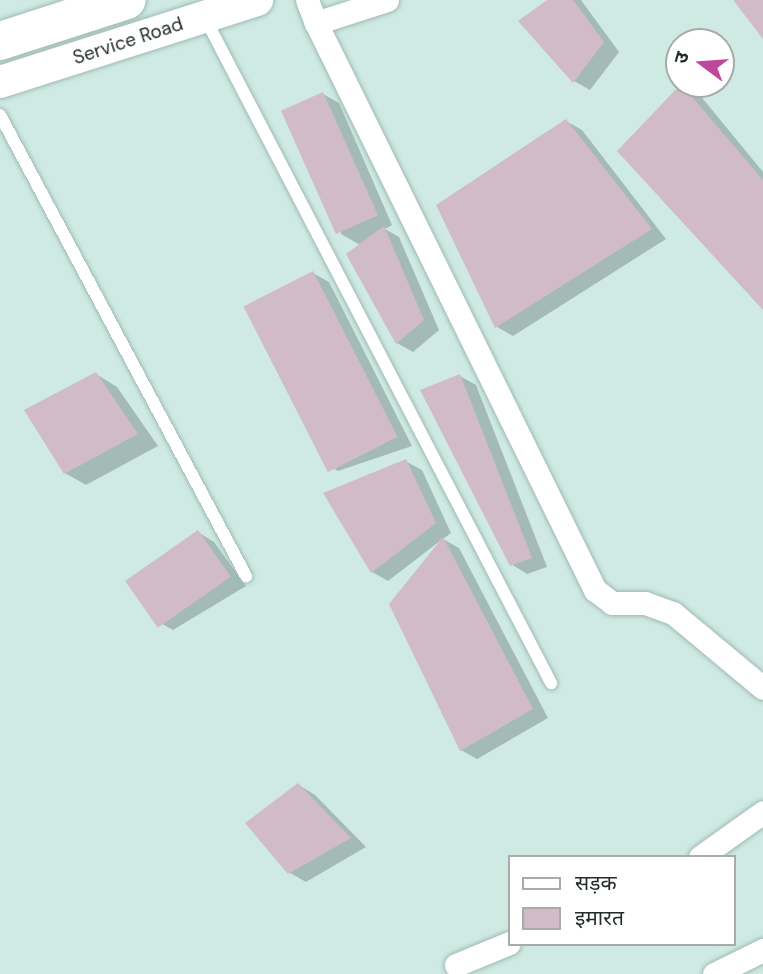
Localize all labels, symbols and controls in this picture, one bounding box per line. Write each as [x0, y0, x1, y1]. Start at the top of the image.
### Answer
street label: Service Road [70, 12, 186, 70]
north arrow [665, 28, 735, 98]
text: उ [668, 49, 695, 66]
legend [508, 855, 735, 946]
text: सड़क [575, 869, 617, 897]
text: इमारत [575, 904, 624, 932]

